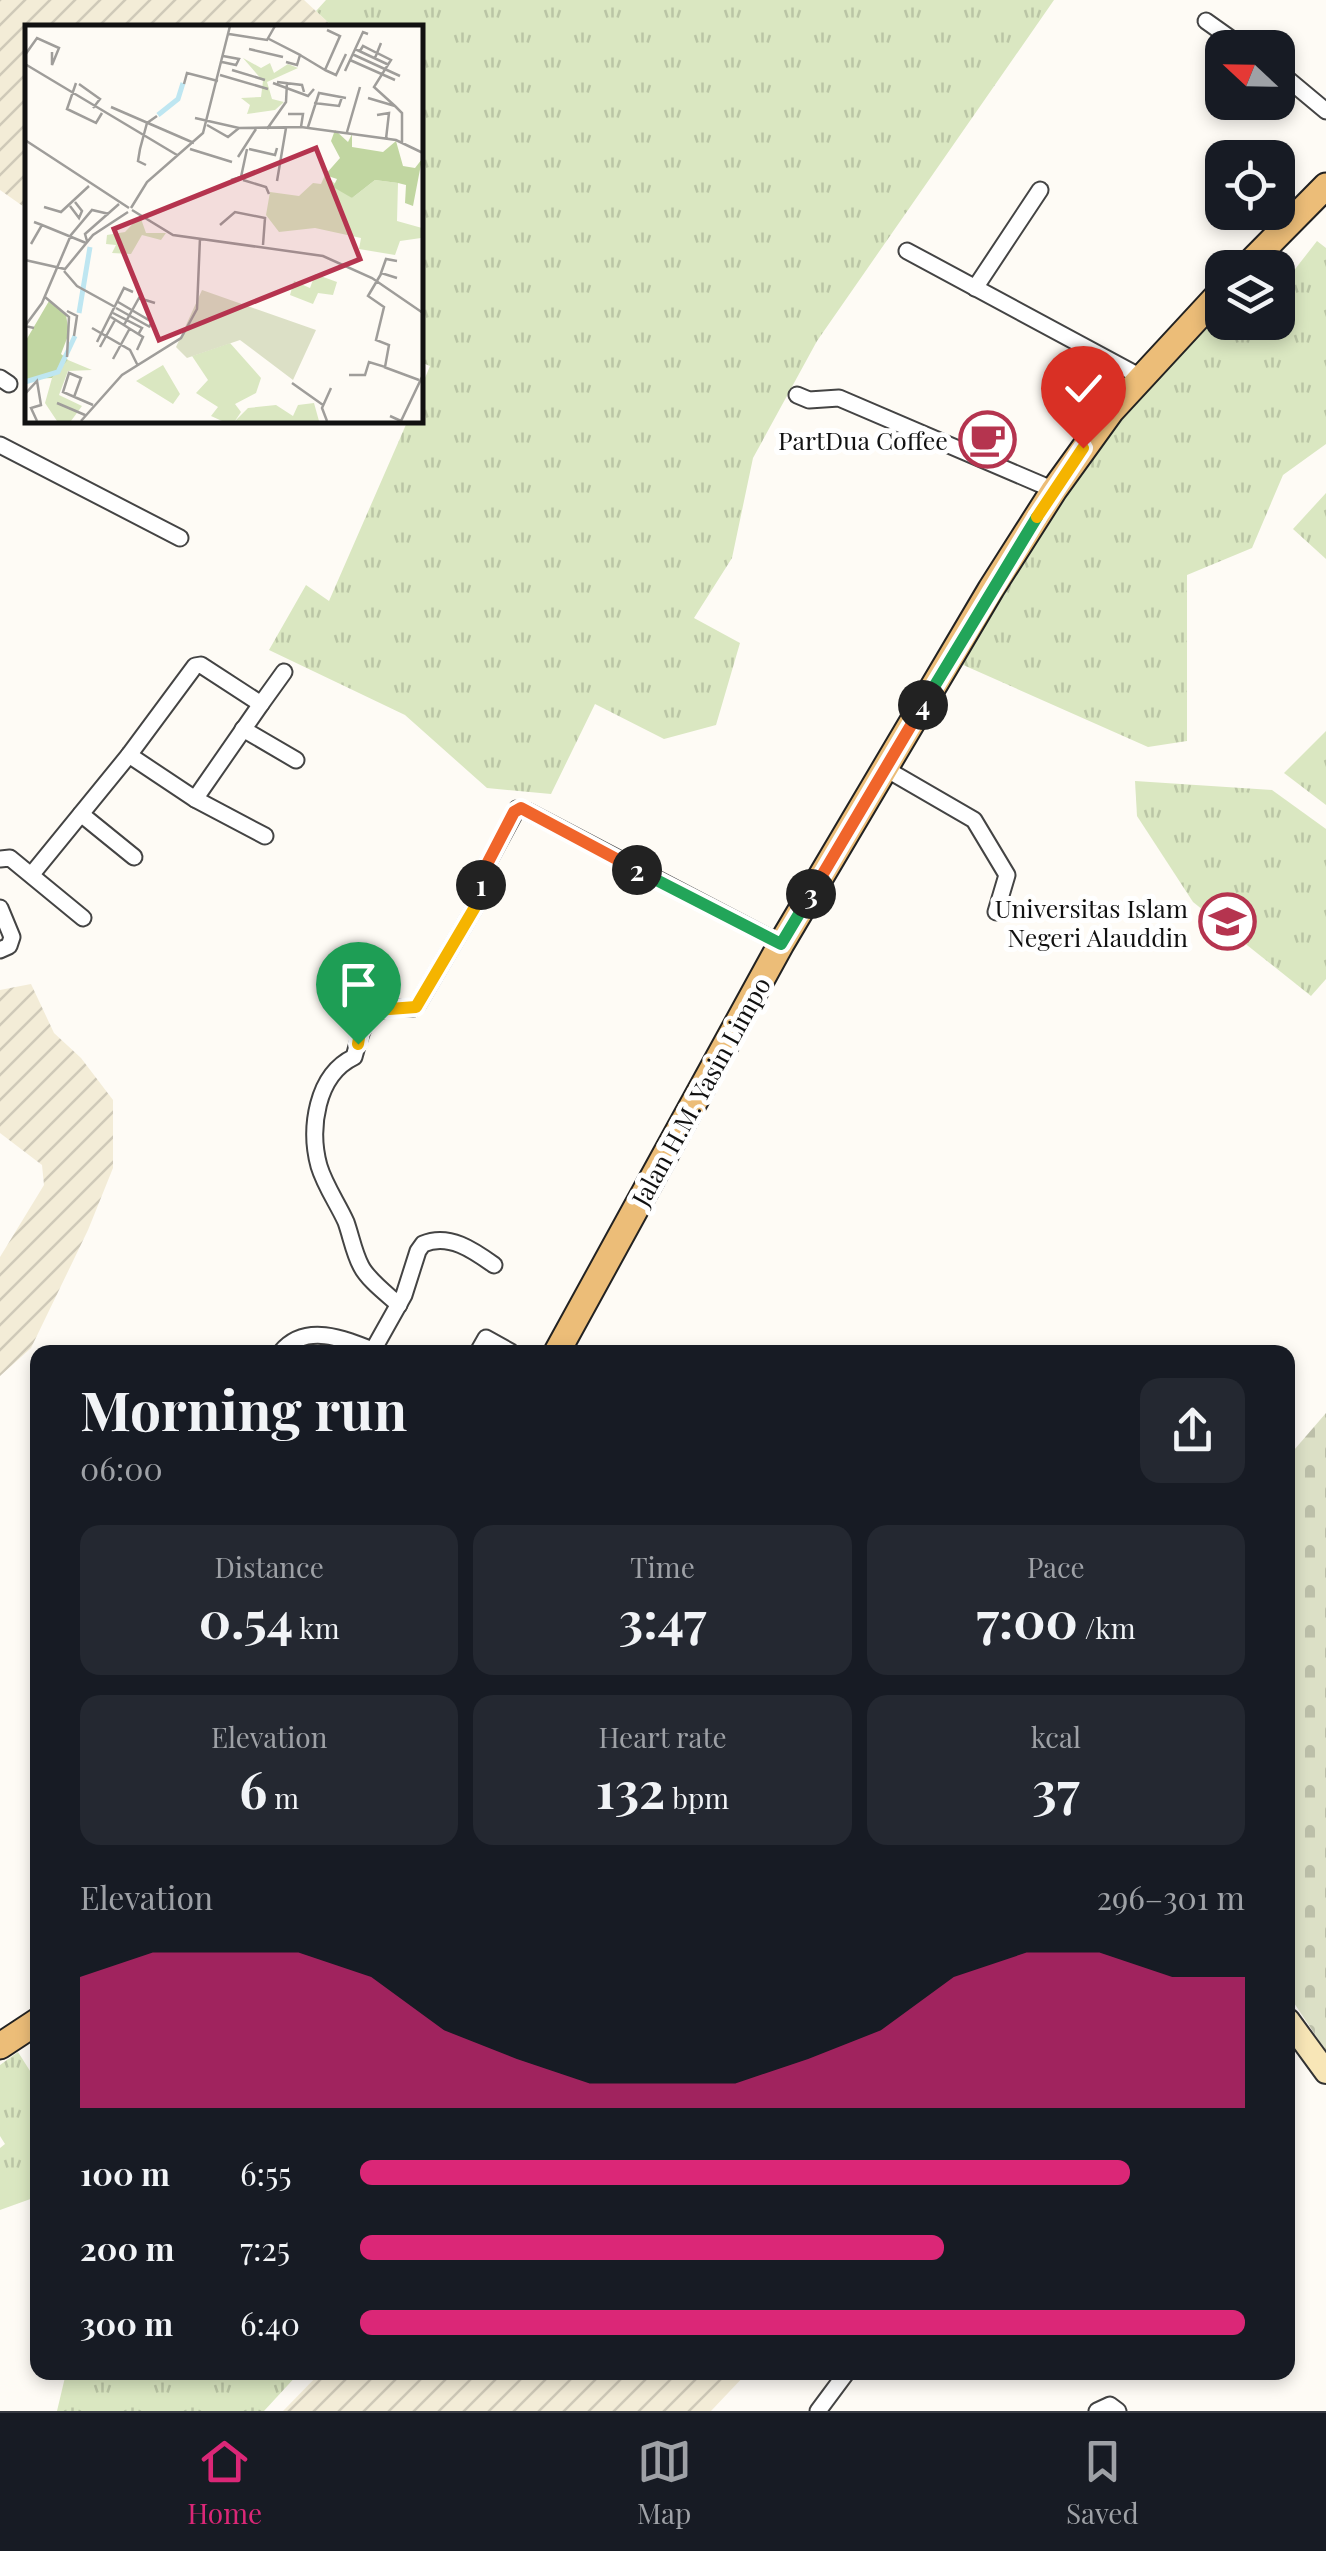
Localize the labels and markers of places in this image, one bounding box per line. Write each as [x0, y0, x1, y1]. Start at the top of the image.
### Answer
pin [1041, 346, 1126, 449]
cafe icon: PartDua Coffee [957, 409, 1017, 469]
place label: PartDua Coffee [778, 423, 948, 456]
pin: 4 [898, 680, 948, 730]
pin: 2 [612, 845, 662, 895]
pin: 1 [456, 860, 506, 910]
pin: 3 [786, 869, 836, 919]
place label: Universitas Islam Negeri Alauddin [995, 891, 1188, 953]
school or university icon: Universitas Islam Negeri Alauddin [1197, 891, 1257, 951]
pin [316, 942, 401, 1045]

